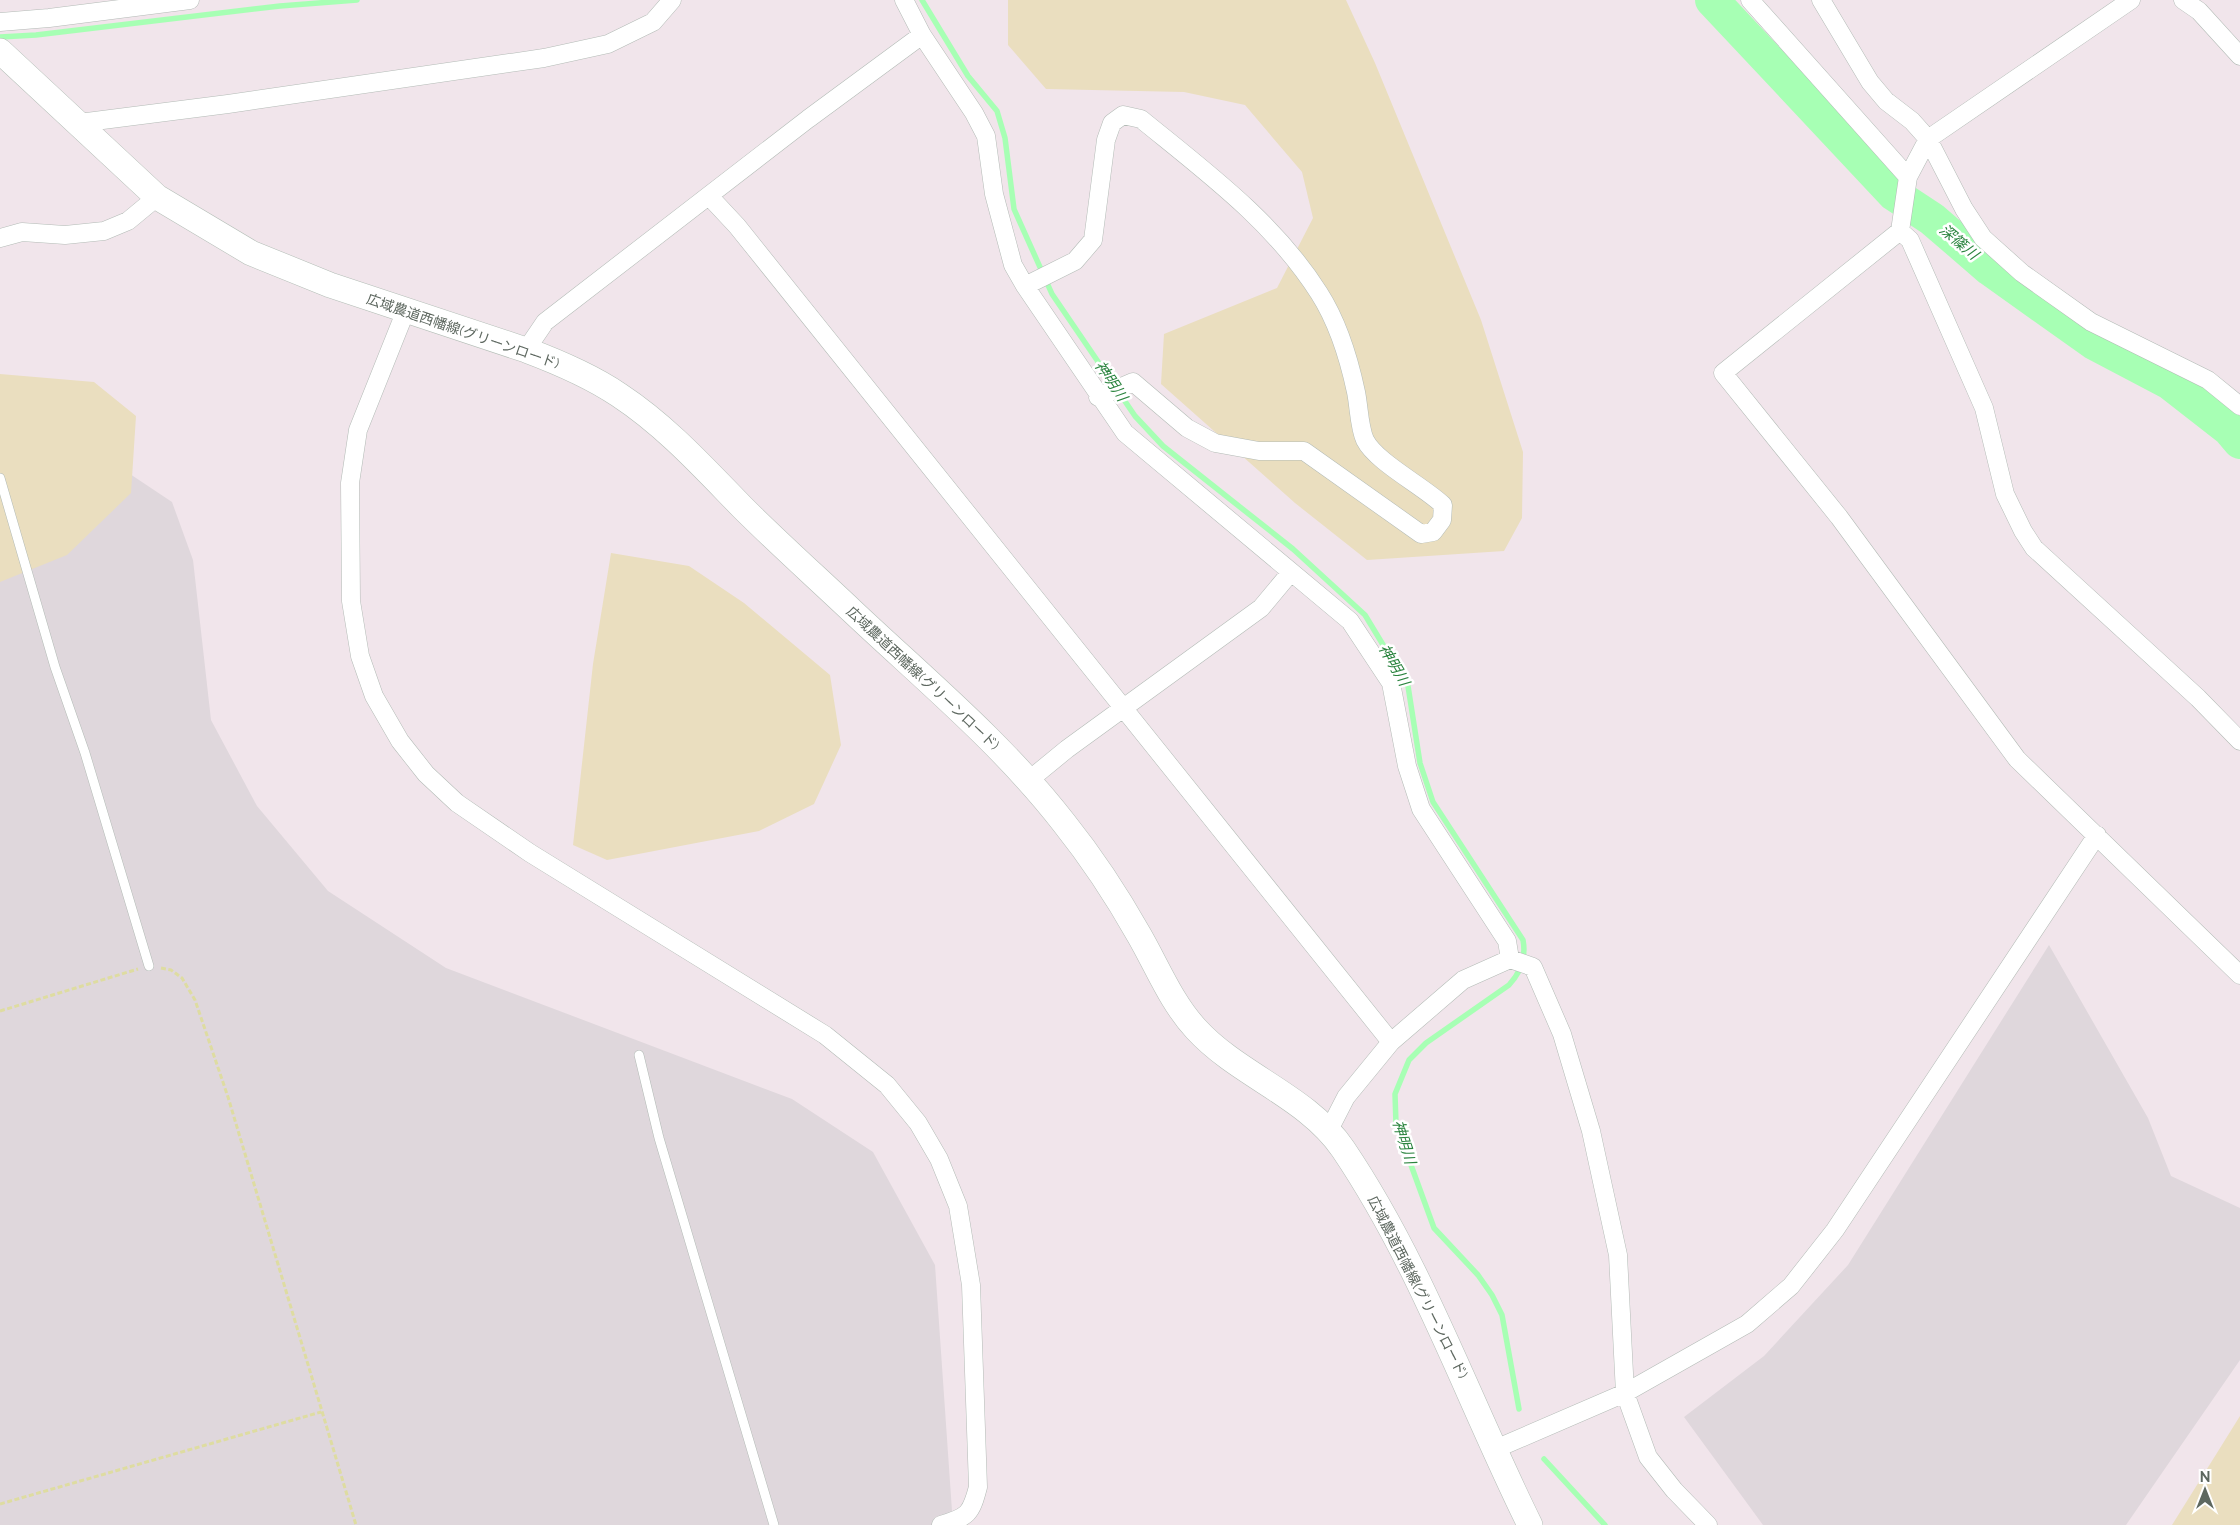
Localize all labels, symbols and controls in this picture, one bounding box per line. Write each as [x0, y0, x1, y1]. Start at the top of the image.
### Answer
water label: 深篠川 [1936, 221, 1984, 265]
street label: 広域農道西幡線(グリーンロード) [365, 290, 562, 372]
water label: 神明川 [1091, 357, 1132, 406]
street label: 広域農道西幡線(グリーンロード) [843, 603, 1003, 753]
water label: 神明川 [1375, 641, 1414, 691]
water label: 神明川 [1389, 1118, 1420, 1168]
street label: 広域農道西幡線(グリーンロード) [1365, 1193, 1471, 1381]
north arrow [2180, 1465, 2230, 1515]
text: N [2200, 1469, 2210, 1485]

